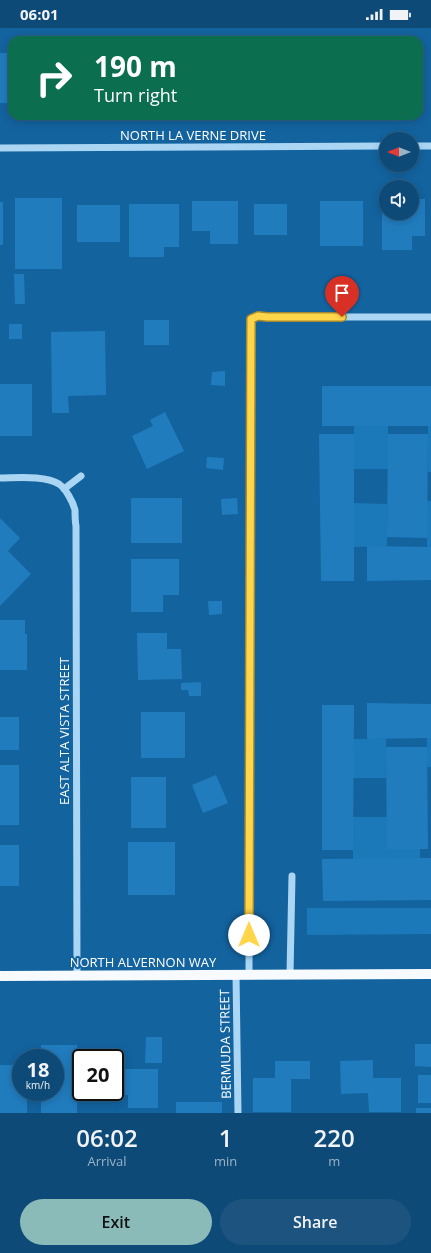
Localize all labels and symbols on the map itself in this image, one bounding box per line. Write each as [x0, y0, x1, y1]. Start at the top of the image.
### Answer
street label: NORTH LA VERNE DRIVE [120, 126, 266, 144]
north arrow [379, 132, 419, 172]
pin [325, 276, 359, 317]
street label: EAST ALTA VISTA STREET [55, 656, 73, 805]
position arrow [228, 914, 270, 956]
street label: NORTH ALVERNON WAY [70, 953, 217, 971]
street label: BERMUDA STREET [215, 988, 235, 1099]
speed limit sign: 20 [72, 1049, 124, 1101]

